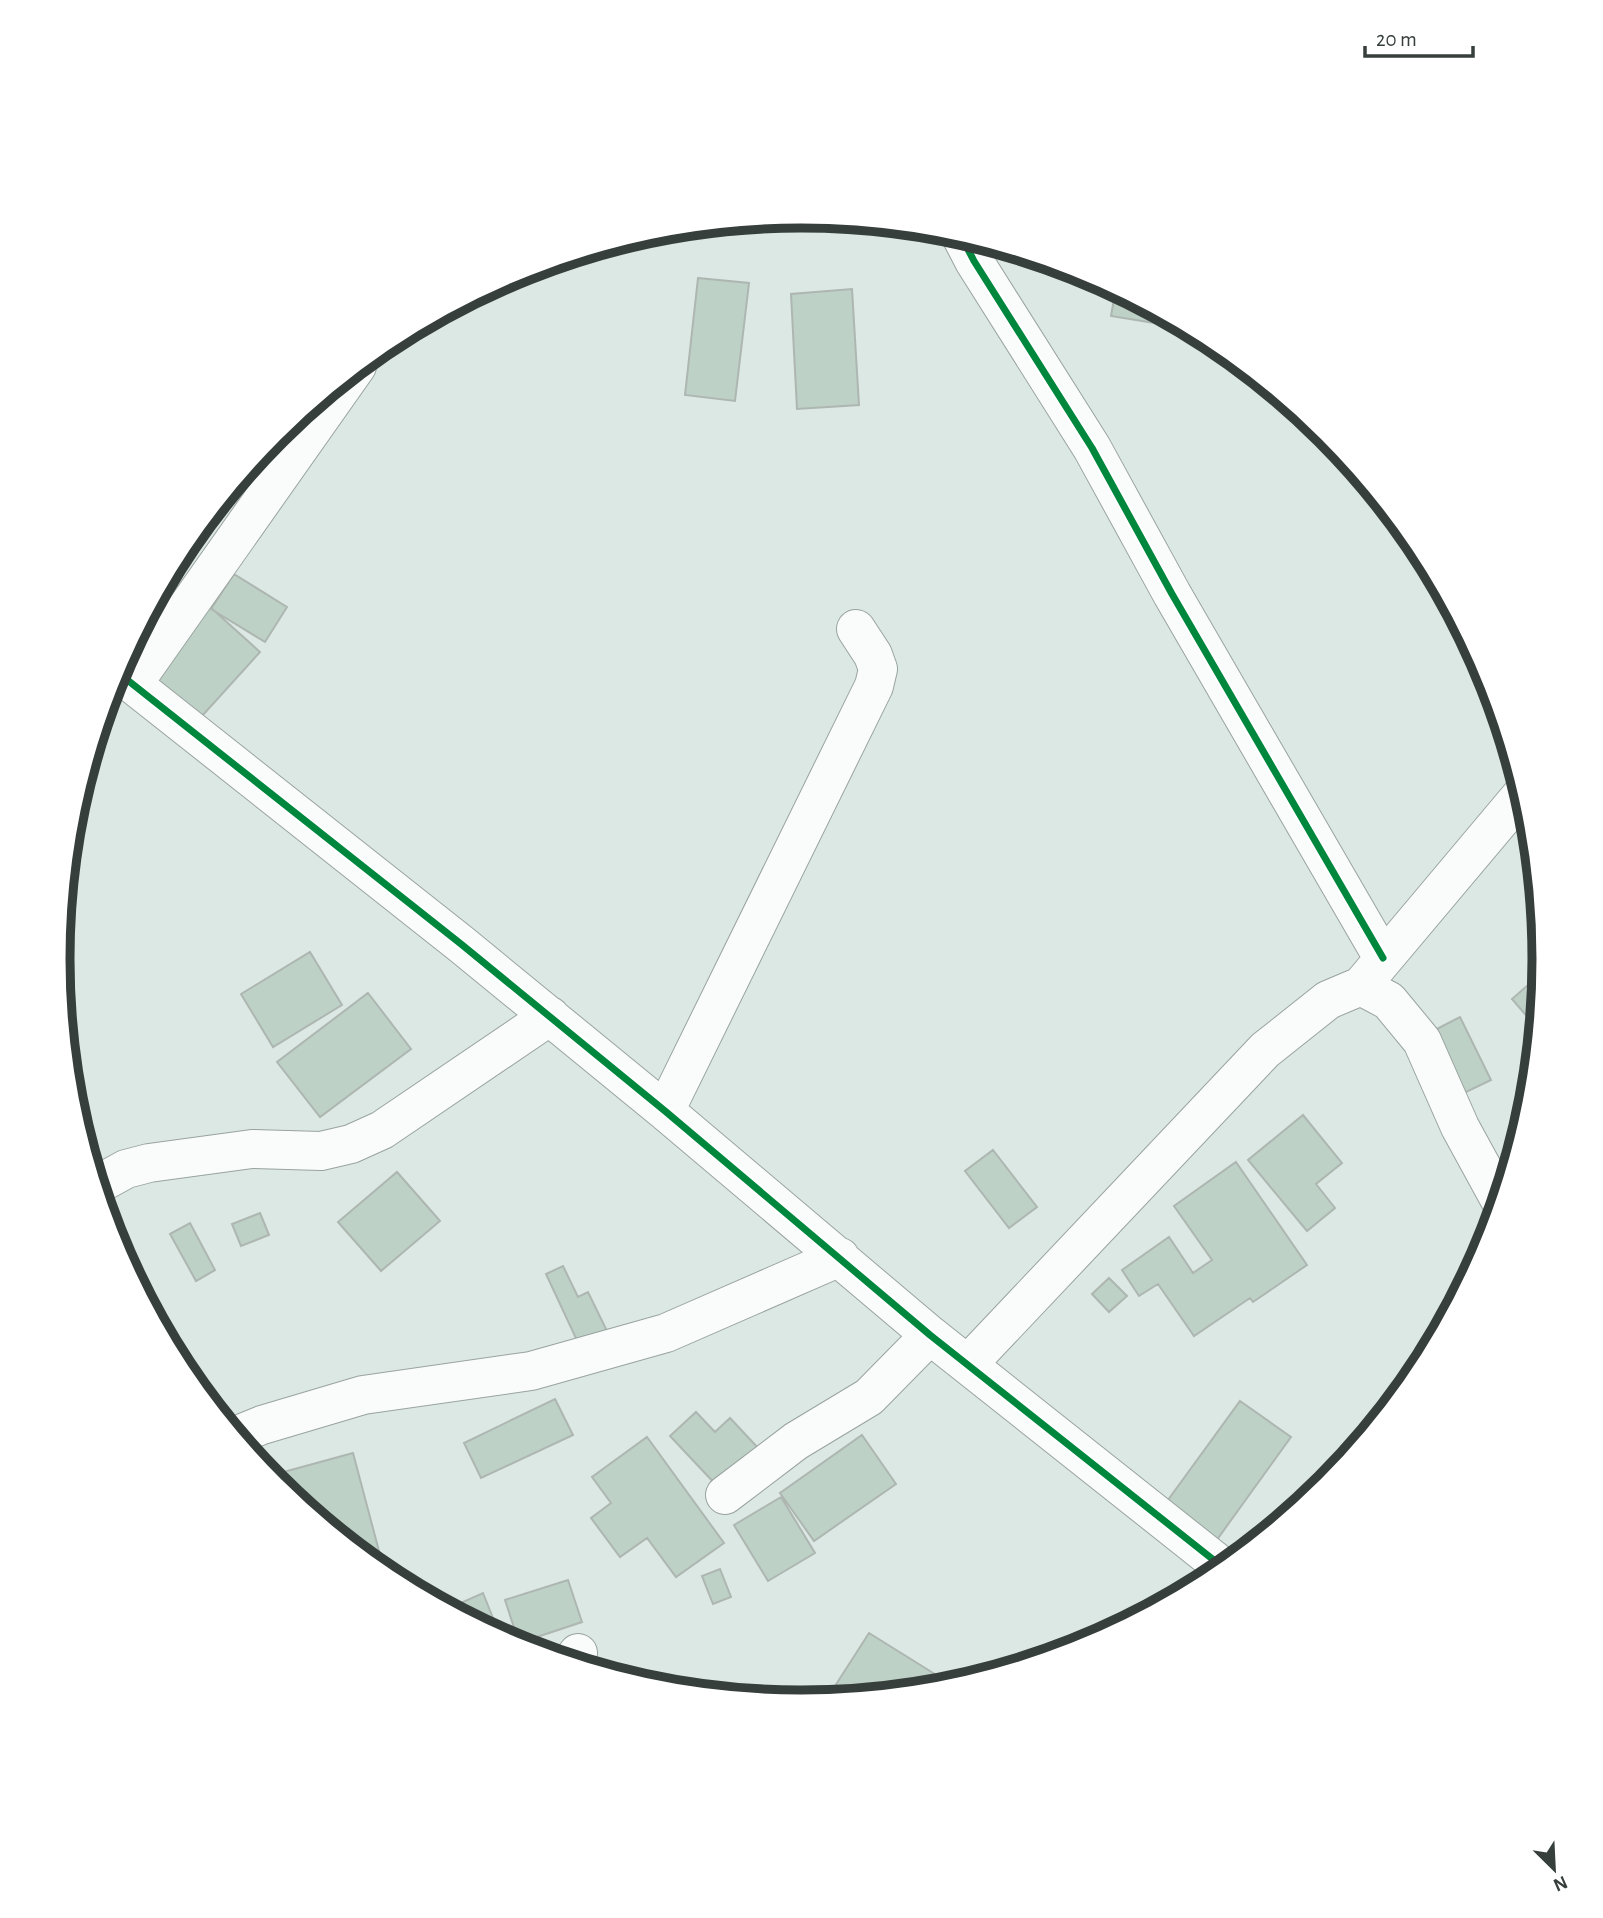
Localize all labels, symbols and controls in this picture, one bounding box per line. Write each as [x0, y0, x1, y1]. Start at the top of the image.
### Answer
scale bar [1365, 14, 1474, 58]
text: 20 m [1376, 29, 1417, 50]
north arrow [1519, 1834, 1589, 1904]
text: N [1550, 1872, 1570, 1895]

